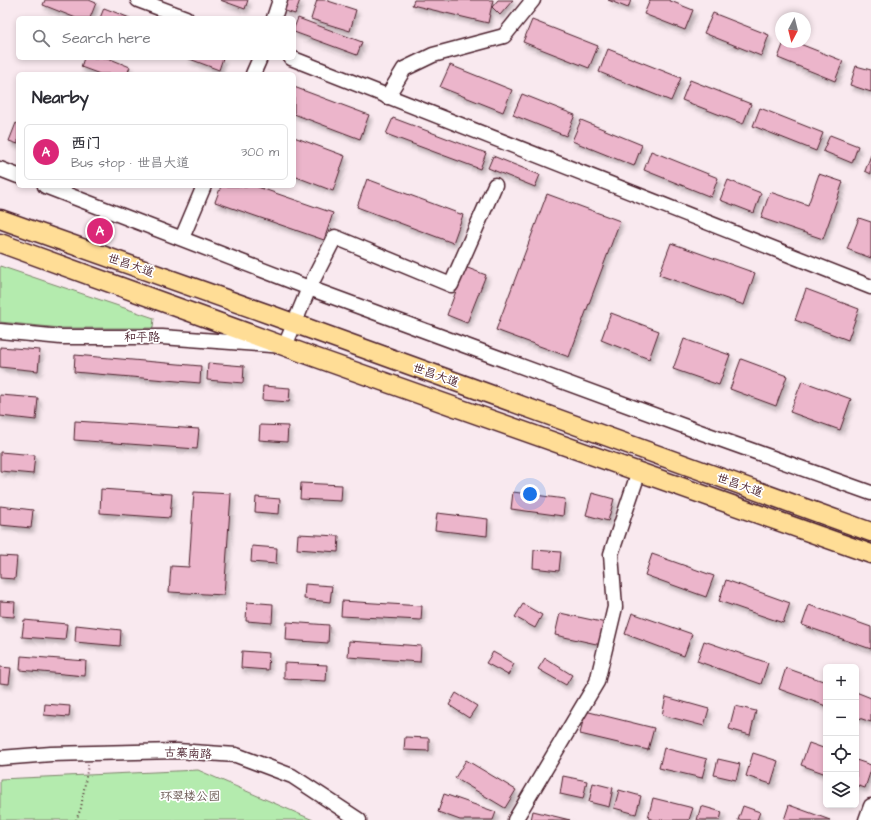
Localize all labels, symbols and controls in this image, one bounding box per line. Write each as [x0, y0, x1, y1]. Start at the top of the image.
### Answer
north arrow [775, 12, 811, 48]
search box [16, 16, 296, 60]
icon: search [30, 27, 52, 49]
text: Search here [62, 28, 151, 49]
text: Nearby [32, 86, 89, 110]
text: 西门 [71, 133, 101, 154]
text: A [42, 143, 50, 161]
text: 300 m [241, 143, 279, 161]
text: Bus stop · 世昌大道 [71, 154, 189, 172]
pin: A [87, 216, 113, 246]
street label: 世昌大道 [105, 250, 156, 281]
street label: 和平路 [124, 329, 160, 346]
street label: 世昌大道 [410, 359, 461, 392]
street label: 世昌大道 [714, 469, 765, 502]
your location [520, 484, 540, 504]
map controls [823, 664, 859, 808]
button: + [823, 664, 859, 700]
button: − [823, 700, 859, 736]
button: locate [823, 736, 859, 772]
street label: 古寨南路 [164, 744, 212, 763]
button: layers [823, 772, 859, 808]
park label: 环翠楼公园 [160, 788, 220, 805]

